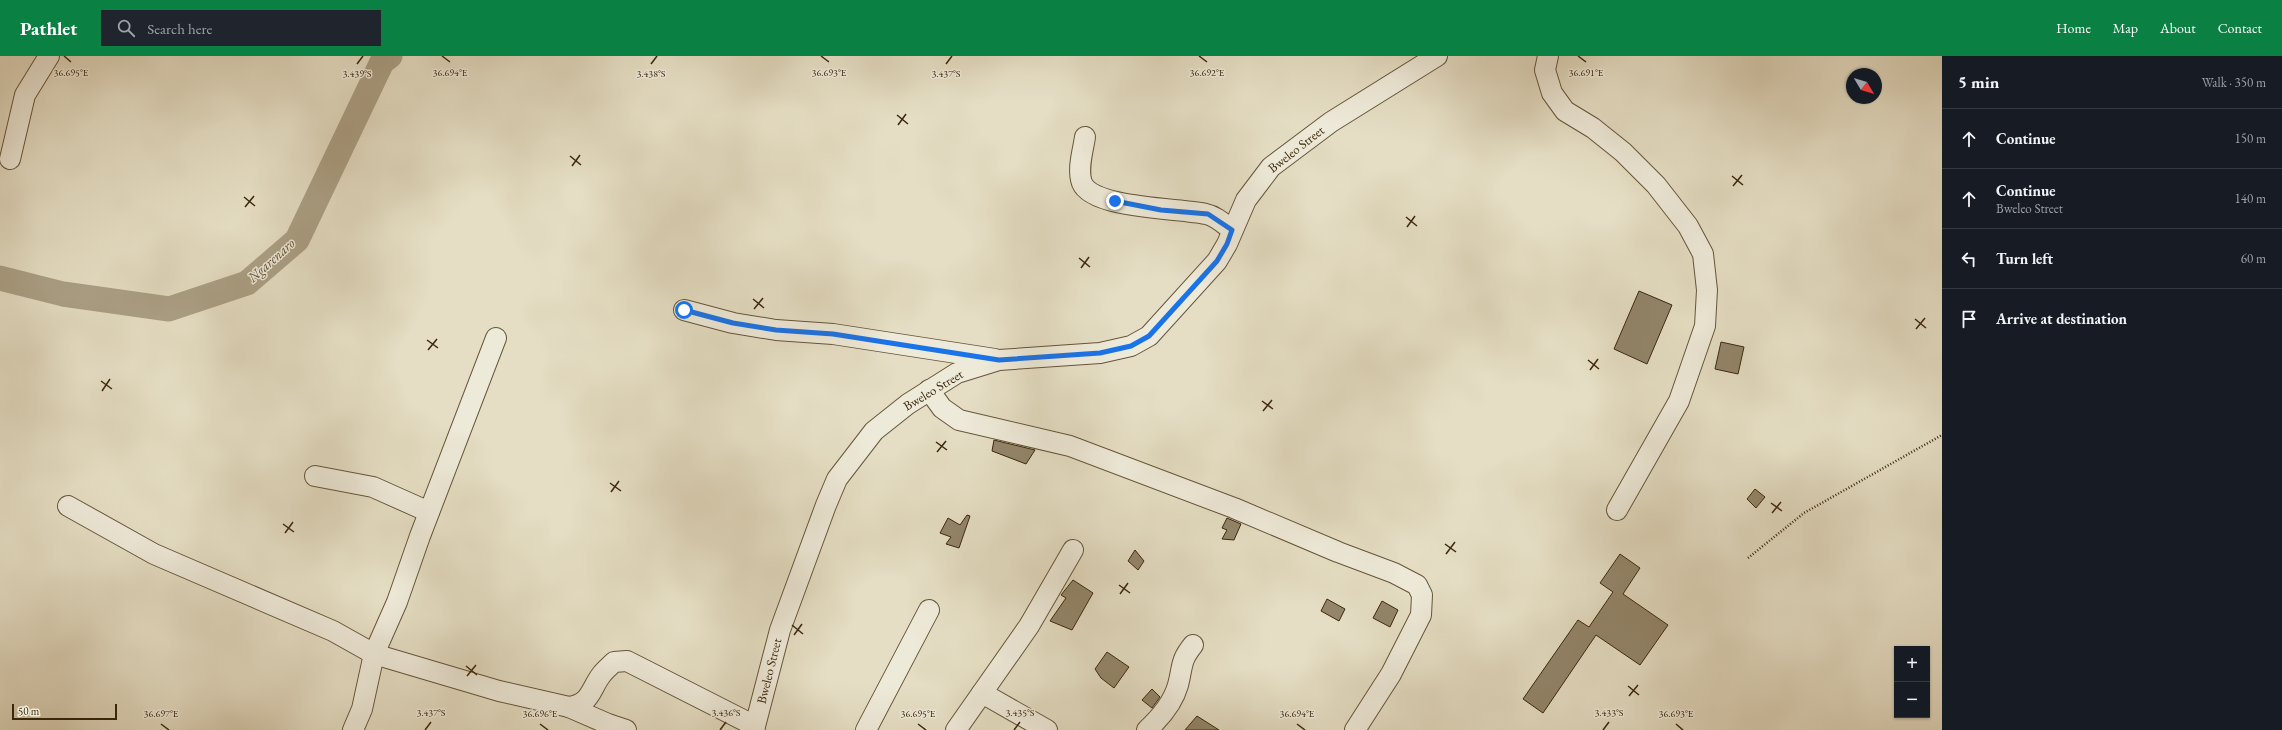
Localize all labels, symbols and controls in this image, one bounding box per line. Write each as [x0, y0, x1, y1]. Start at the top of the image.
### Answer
search box [101, 10, 381, 46]
text: Pathlet [20, 16, 77, 41]
icon: search [115, 17, 137, 39]
text: Search here [147, 19, 212, 38]
text: Home [2056, 19, 2091, 37]
text: Map [2113, 19, 2138, 37]
text: About [2160, 19, 2196, 37]
text: Contact [2218, 19, 2262, 37]
text: 36.695°E [54, 66, 89, 79]
text: 36.694°E [433, 66, 468, 79]
text: 36.693°E [812, 66, 847, 79]
text: 36.692°E [1190, 66, 1225, 79]
text: 36.691°E [1569, 66, 1604, 79]
text: 3.439°S [342, 67, 372, 80]
text: 3.438°S [636, 67, 666, 80]
text: 3.437°S [931, 67, 961, 80]
north arrow [1846, 68, 1882, 104]
text: 5 min [1958, 71, 1999, 93]
text: Walk · 350 m [2202, 74, 2266, 91]
street label: Bweleo Street [1264, 122, 1328, 176]
icon: ahead [1958, 128, 1980, 150]
text: Continue [1996, 129, 2056, 148]
text: 150 m [2235, 130, 2266, 147]
text: Continue [1996, 181, 2056, 200]
icon: ahead [1958, 188, 1980, 210]
text: 140 m [2235, 190, 2266, 207]
route end [1106, 192, 1124, 210]
text: Bweleo Street [1996, 200, 2063, 217]
water label: Ngarenaro [243, 234, 299, 287]
icon: left [1958, 248, 1980, 270]
text: Turn left [1996, 249, 2053, 268]
text: 60 m [2241, 250, 2266, 267]
route start [675, 301, 693, 319]
icon: arrive [1958, 308, 1980, 330]
text: Arrive at destination [1996, 309, 2127, 328]
street label: Bweleo Street [900, 365, 966, 415]
street label: Bweleo Street [753, 636, 785, 706]
map controls [1894, 646, 1930, 718]
button: + [1894, 646, 1930, 682]
button: − [1894, 682, 1930, 718]
scale bar [12, 702, 117, 721]
text: 50 m [18, 704, 39, 718]
text: 3.437°S [416, 706, 446, 719]
text: 3.436°S [711, 706, 741, 719]
text: 3.435°S [1005, 706, 1035, 719]
text: 3.433°S [1594, 706, 1624, 719]
text: 36.697°E [144, 707, 179, 720]
text: 36.696°E [523, 707, 558, 720]
text: 36.695°E [901, 707, 936, 720]
text: 36.694°E [1280, 707, 1315, 720]
text: 36.693°E [1659, 707, 1694, 720]

